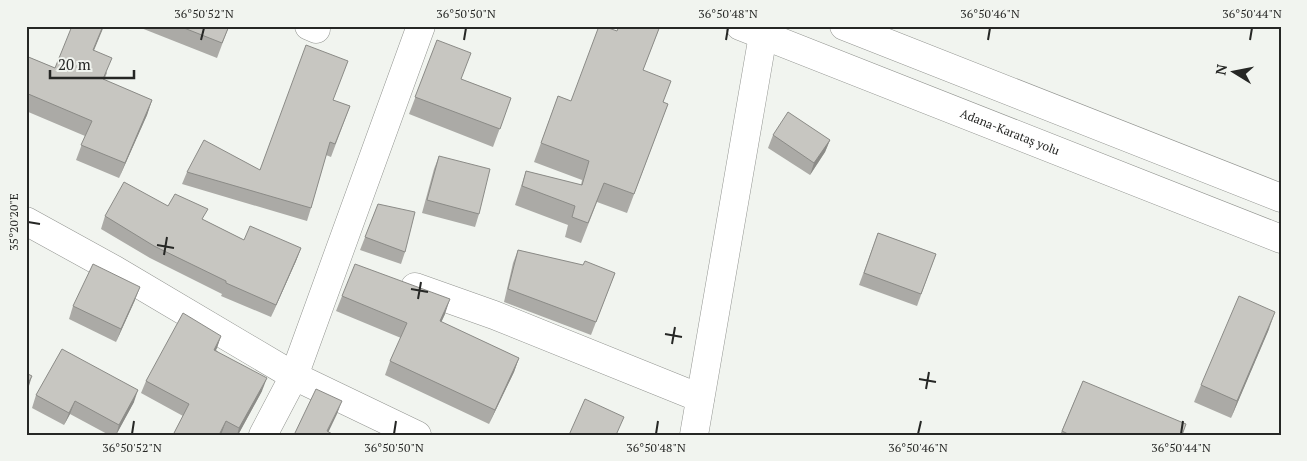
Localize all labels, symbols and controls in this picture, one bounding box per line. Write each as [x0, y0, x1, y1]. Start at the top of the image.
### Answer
text: 36°50'52"N [174, 6, 234, 21]
text: 36°50'50"N [436, 6, 496, 21]
text: 36°50'48"N [698, 6, 758, 21]
text: 36°50'46"N [960, 6, 1020, 21]
text: 36°50'44"N [1222, 6, 1282, 21]
scale bar [50, 48, 134, 80]
north arrow [1210, 48, 1260, 98]
text: 20 m [58, 54, 91, 74]
text: N [1210, 62, 1231, 77]
street label: Adana-Karataş yolu [958, 105, 1062, 158]
text: 35°20'20"E [6, 193, 21, 251]
text: 36°50'52"N [102, 440, 162, 455]
text: 36°50'50"N [364, 440, 424, 455]
text: 36°50'48"N [626, 440, 686, 455]
text: 36°50'46"N [888, 440, 948, 455]
text: 36°50'44"N [1151, 440, 1211, 455]

